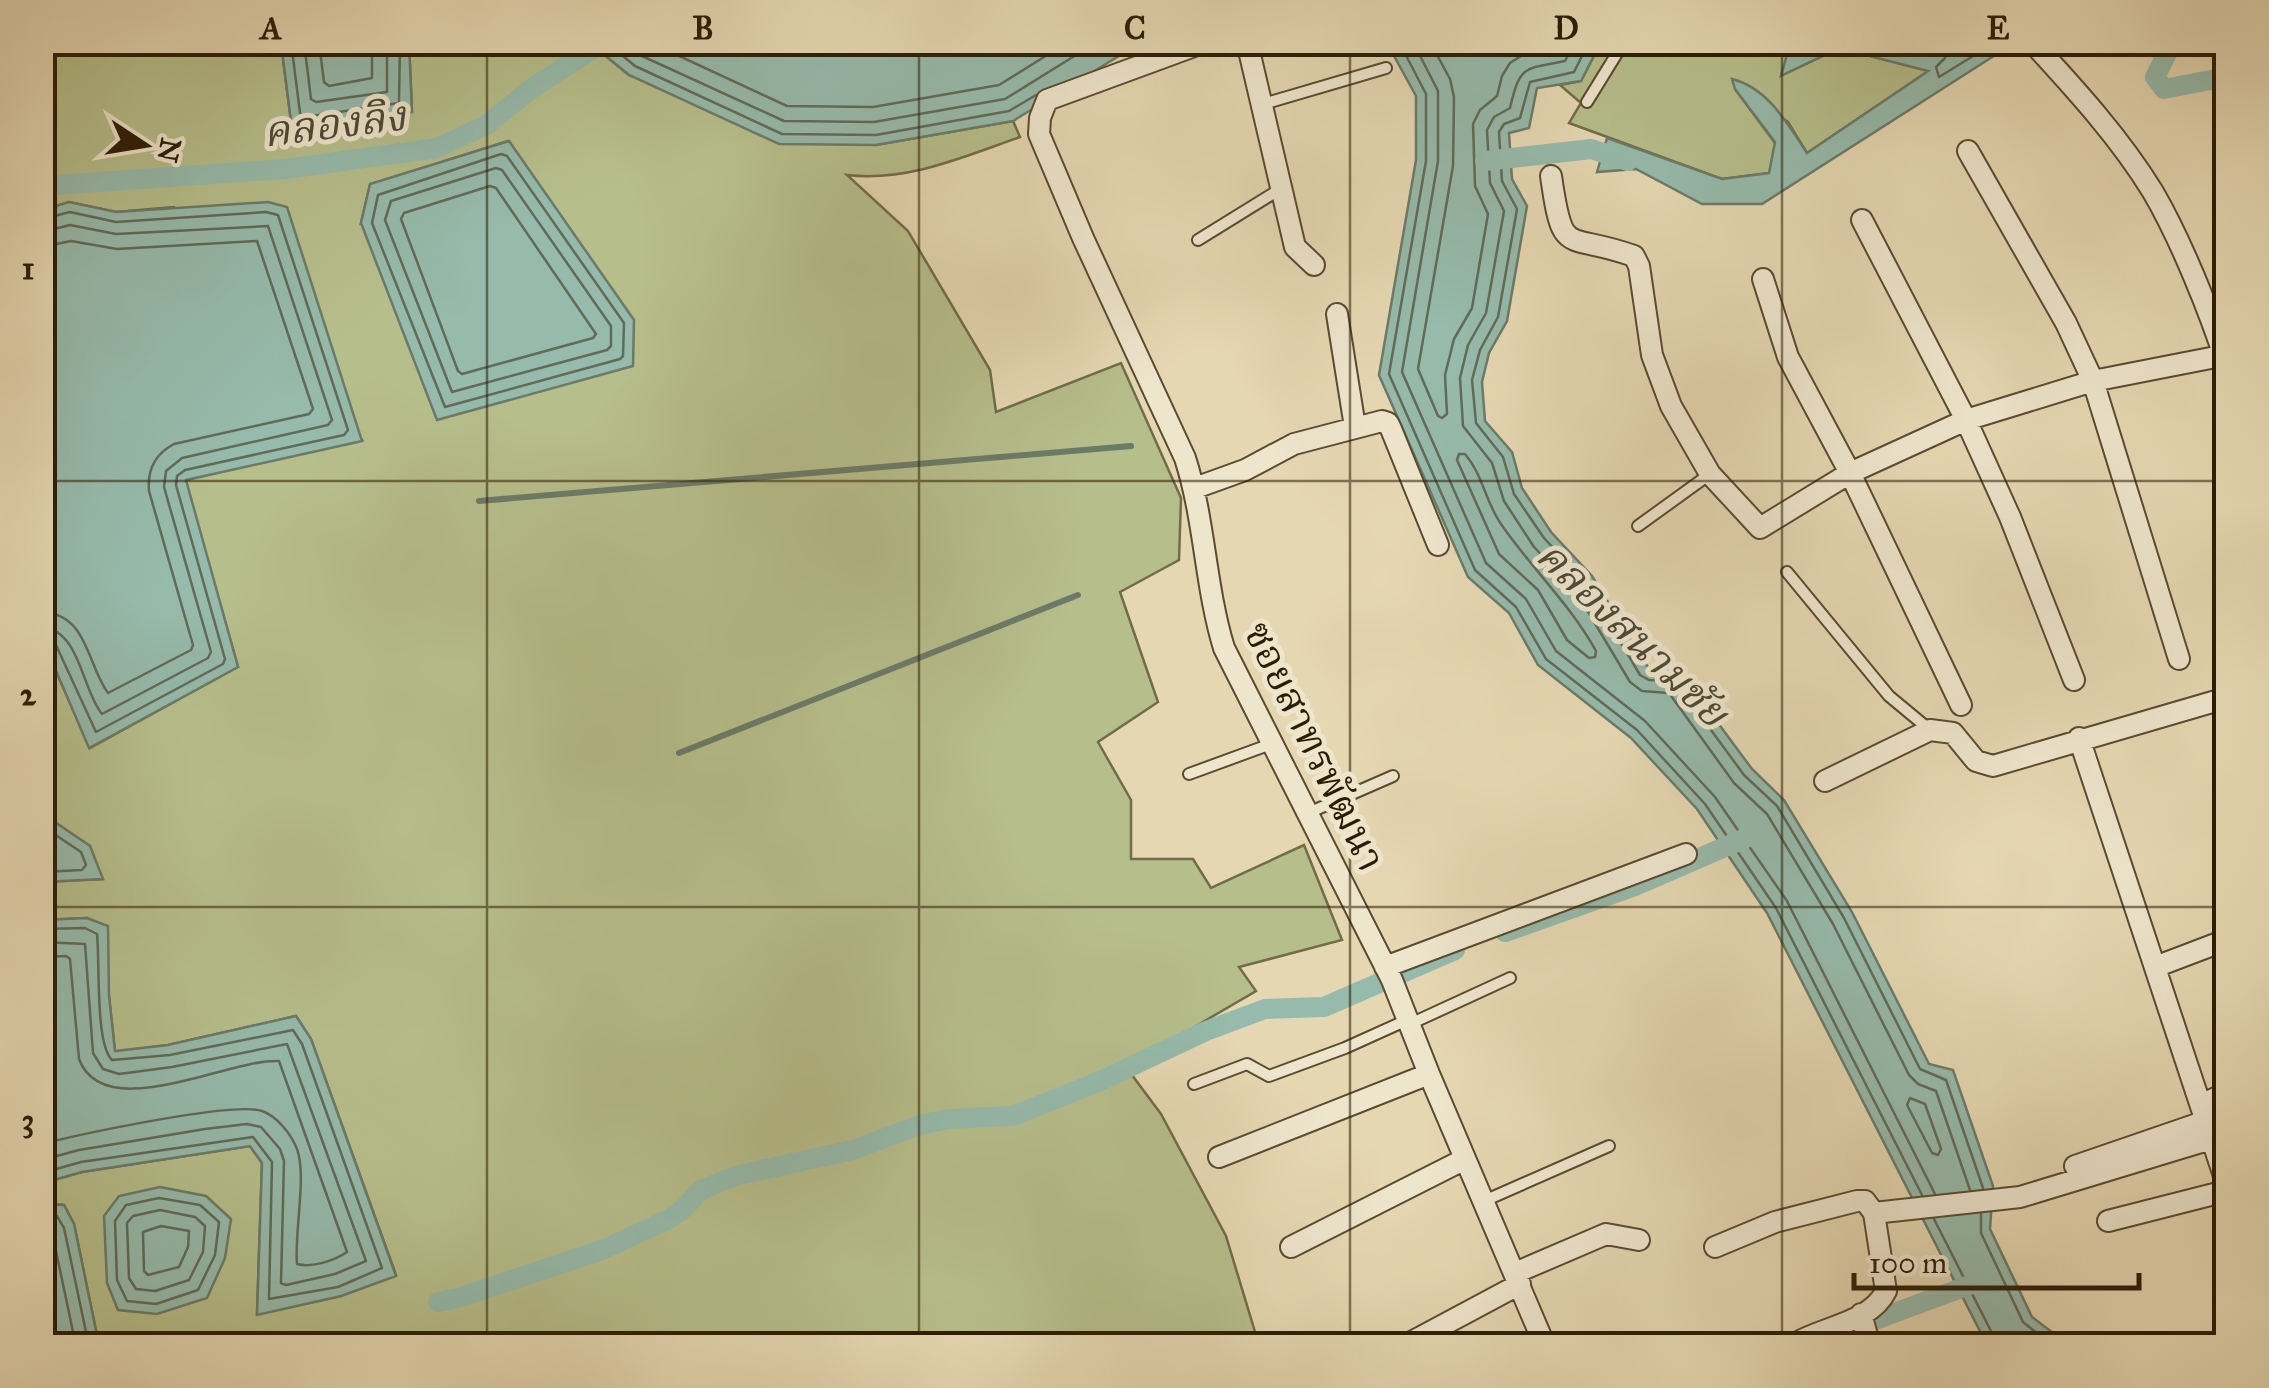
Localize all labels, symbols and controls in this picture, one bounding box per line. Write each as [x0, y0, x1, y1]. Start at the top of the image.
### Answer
text: A [258, 9, 282, 48]
text: B [692, 9, 714, 48]
text: C [1124, 9, 1146, 48]
text: D [1553, 9, 1579, 48]
text: E [1987, 9, 2010, 48]
water label: คลองลิง [260, 89, 410, 159]
north arrow [95, 95, 195, 195]
text: N [149, 135, 189, 166]
text: 1 [22, 249, 35, 288]
water label: คลองสนามชัย [1526, 529, 1741, 740]
street label: ซอยสาทรพัฒนา [1233, 614, 1396, 879]
text: 2 [20, 675, 37, 714]
text: 3 [22, 1101, 34, 1140]
scale bar [1854, 1228, 2139, 1290]
text: 100 m [1869, 1245, 1947, 1281]

